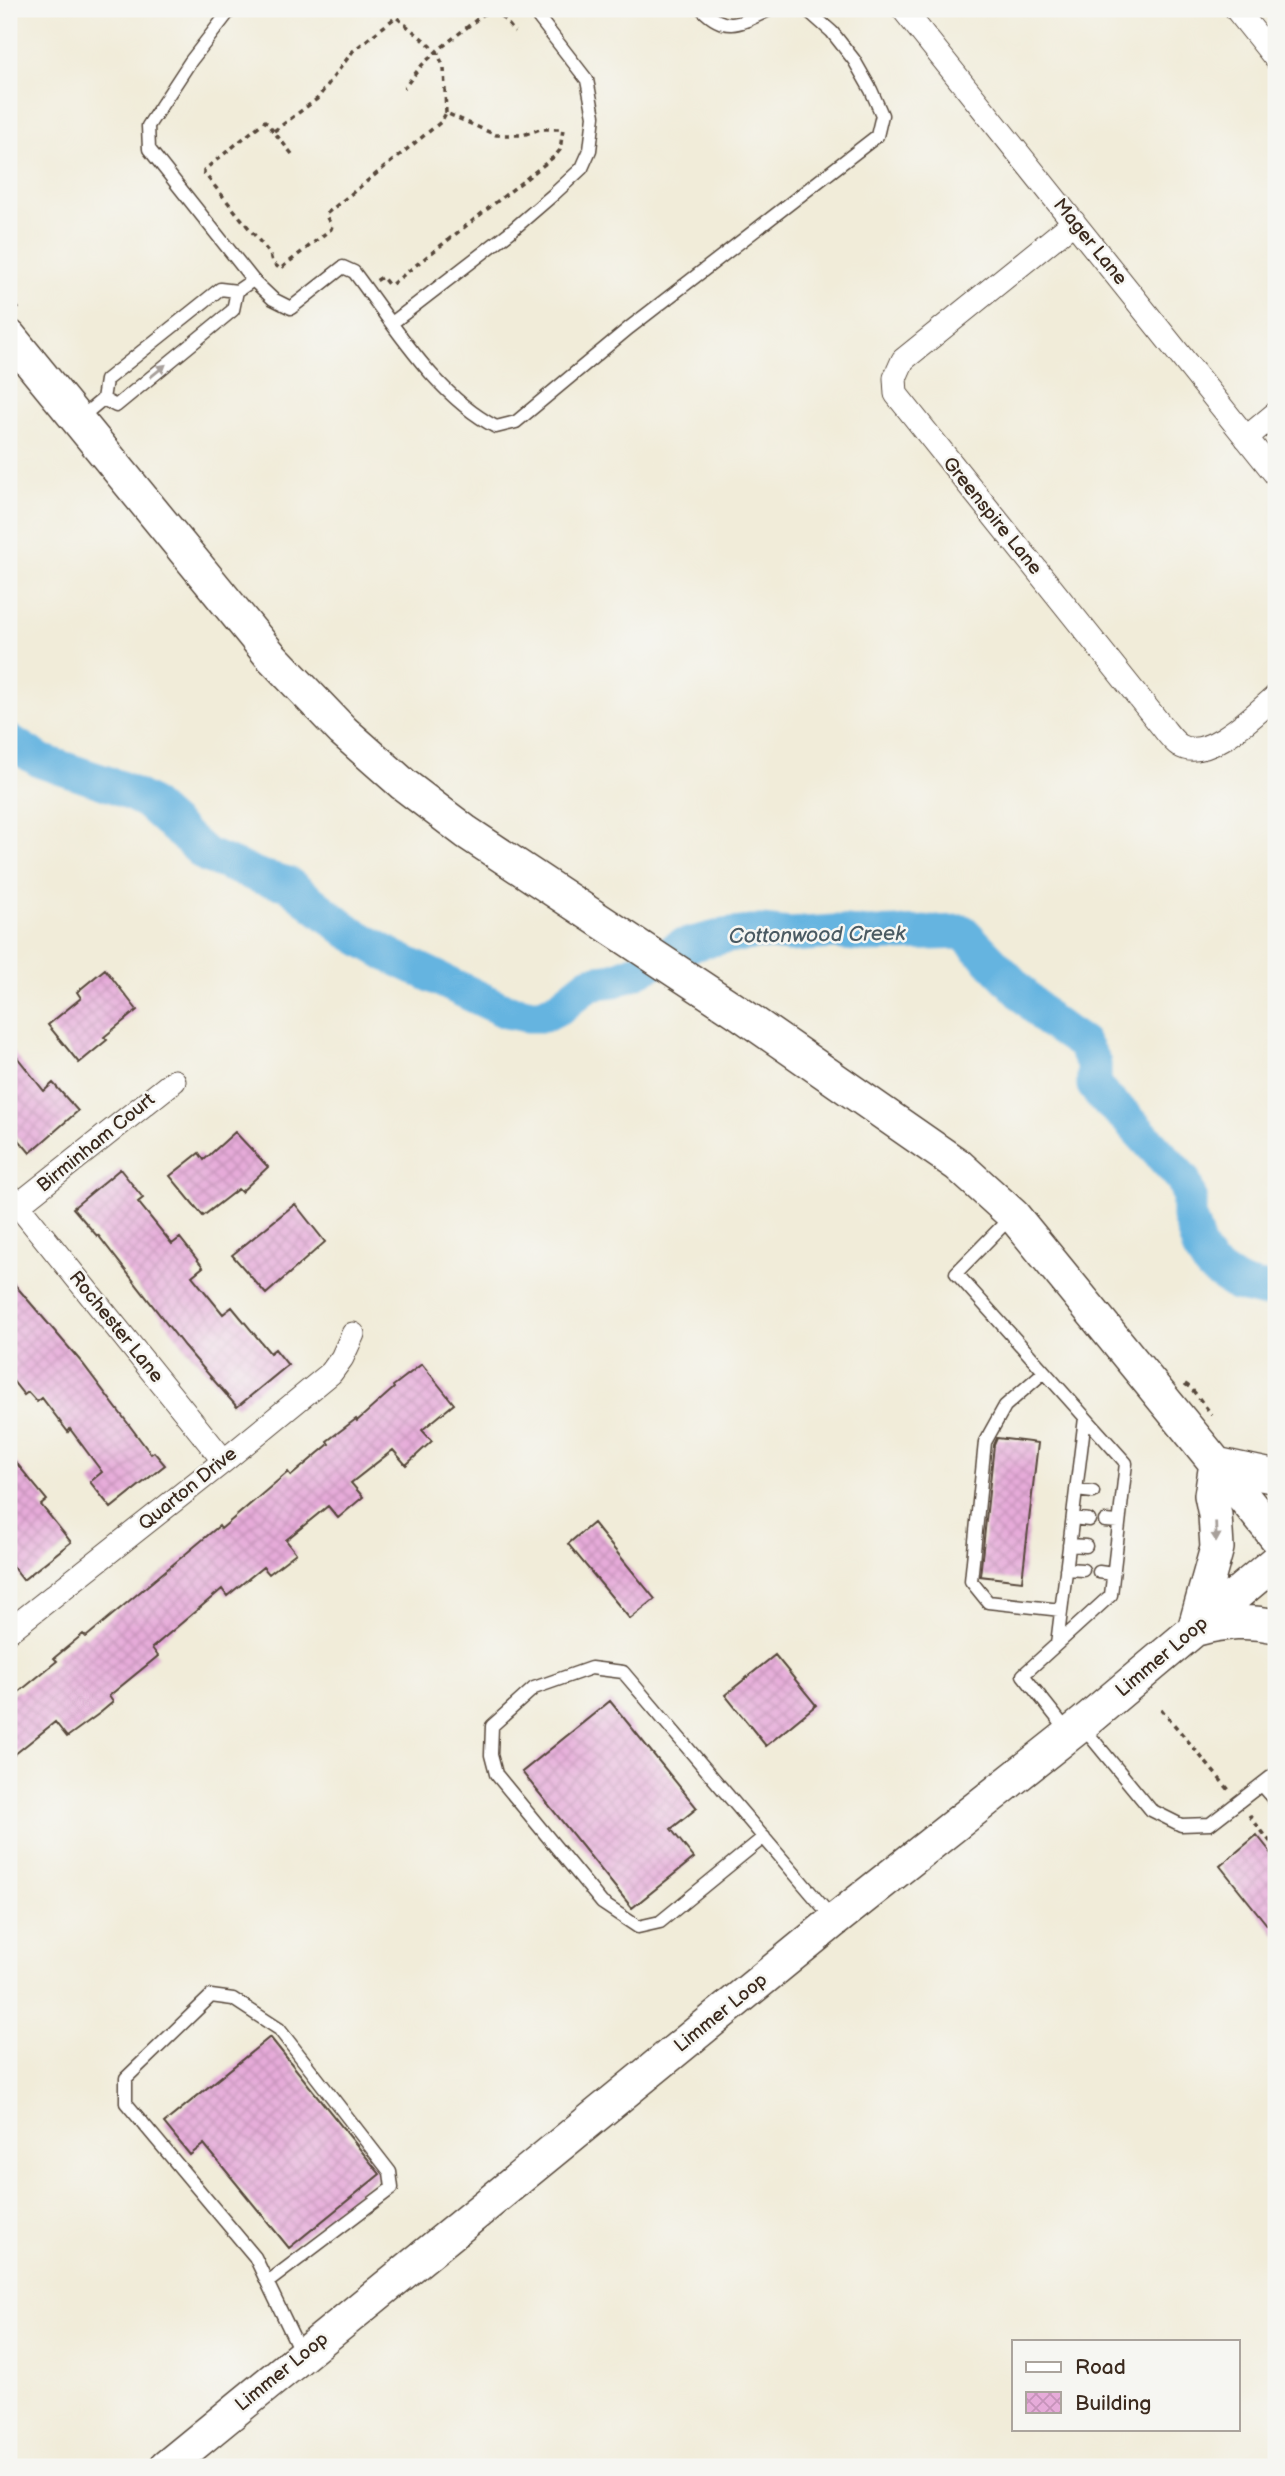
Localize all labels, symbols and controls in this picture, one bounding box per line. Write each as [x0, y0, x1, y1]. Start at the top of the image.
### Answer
street label: Mager Lane [1048, 194, 1132, 290]
one-way arrow [149, 364, 166, 379]
street label: Greenspire Lane [937, 452, 1047, 580]
water label: Cottonwood Creek [728, 921, 906, 949]
street label: Birminham Court [32, 1088, 160, 1198]
street label: Rochester Lane [64, 1266, 168, 1388]
street label: Quarton Drive [134, 1442, 242, 1536]
one-way arrow [1211, 1521, 1222, 1543]
street label: Limmer Loop [1111, 1612, 1213, 1702]
street label: Limmer Loop [670, 1969, 772, 2057]
street label: Limmer Loop [231, 2328, 333, 2416]
legend [1012, 2340, 1240, 2430]
text: Road [1075, 2355, 1126, 2380]
text: Building [1075, 2391, 1151, 2416]

